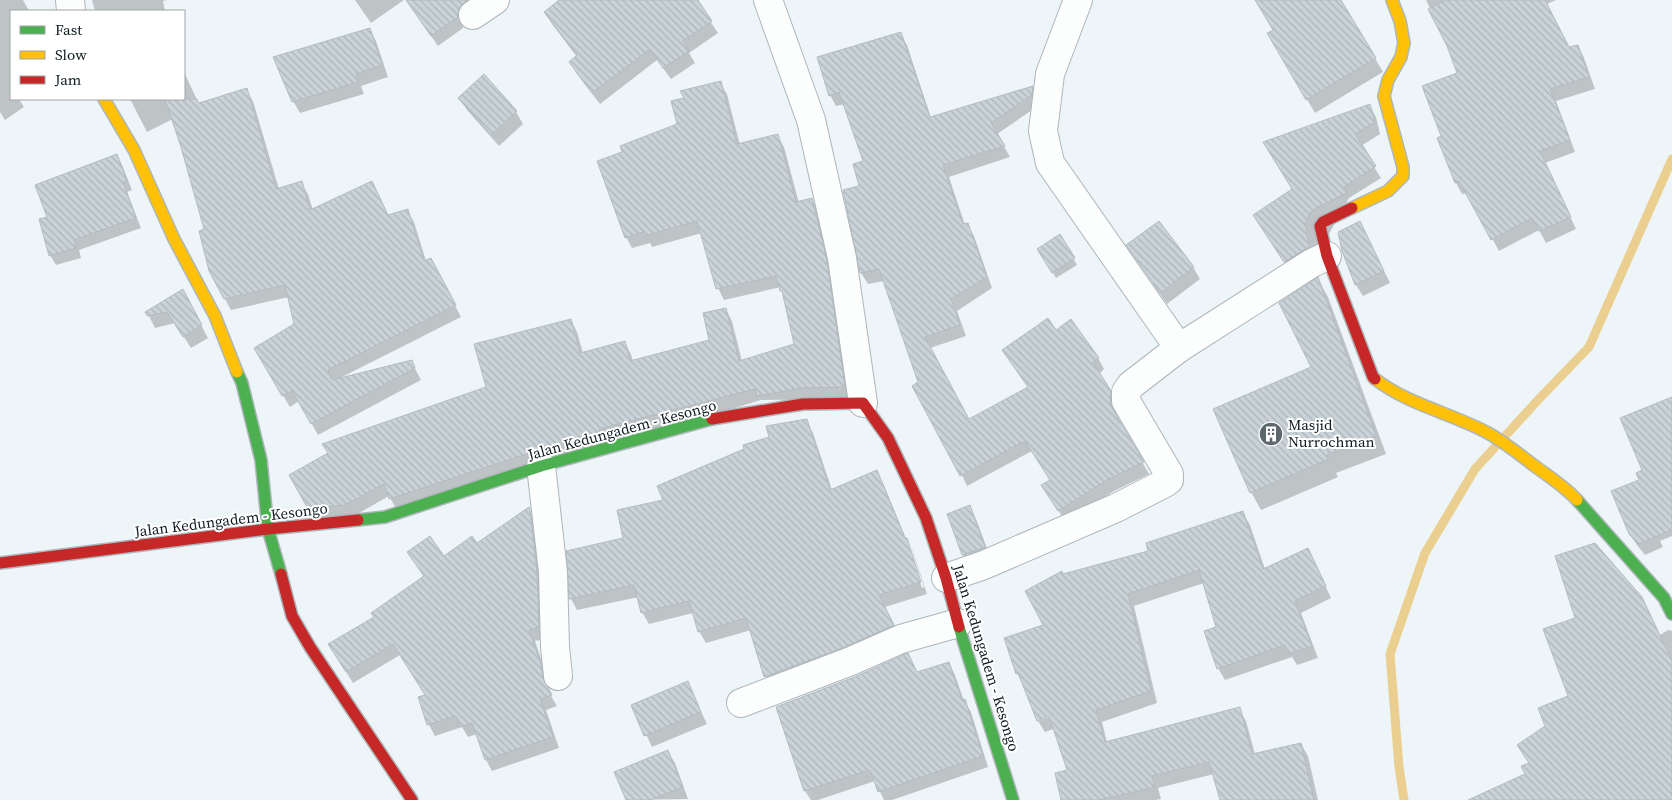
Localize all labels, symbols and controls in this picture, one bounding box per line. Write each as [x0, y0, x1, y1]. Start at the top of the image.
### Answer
legend [10, 10, 185, 100]
text: Fast [55, 19, 82, 40]
text: Slow [55, 44, 87, 65]
text: Jam [54, 69, 82, 90]
street label: Jalan Kedungadem - Kesongo [524, 394, 718, 465]
place label: Masjid Nurrochman [1288, 414, 1375, 452]
building icon: Masjid Nurrochman [1258, 421, 1284, 447]
street label: Jalan Kedungadem - Kesongo [132, 497, 329, 542]
street label: Jalan Kedungadem - Kesongo [948, 561, 1025, 754]

